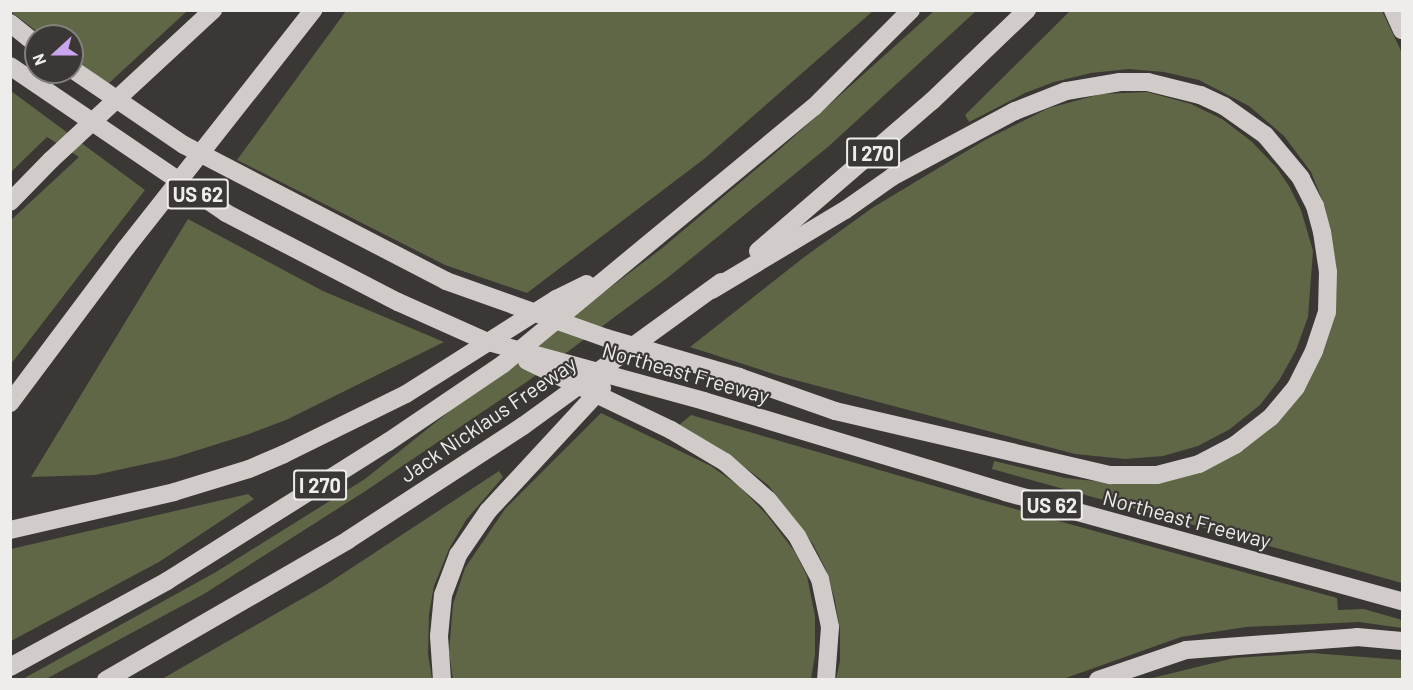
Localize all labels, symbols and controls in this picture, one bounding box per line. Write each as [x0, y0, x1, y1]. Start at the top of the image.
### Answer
north arrow [24, 24, 84, 84]
text: N [28, 52, 49, 68]
road number: I 270 [846, 136, 900, 170]
road number: US 62 [166, 177, 230, 211]
street label: Northeast Freeway [600, 337, 772, 409]
street label: Jack Nicklaus Freeway [395, 351, 581, 487]
road number: I 270 [293, 468, 347, 502]
street label: Northeast Freeway [1100, 484, 1274, 554]
road number: US 62 [1020, 488, 1084, 522]

